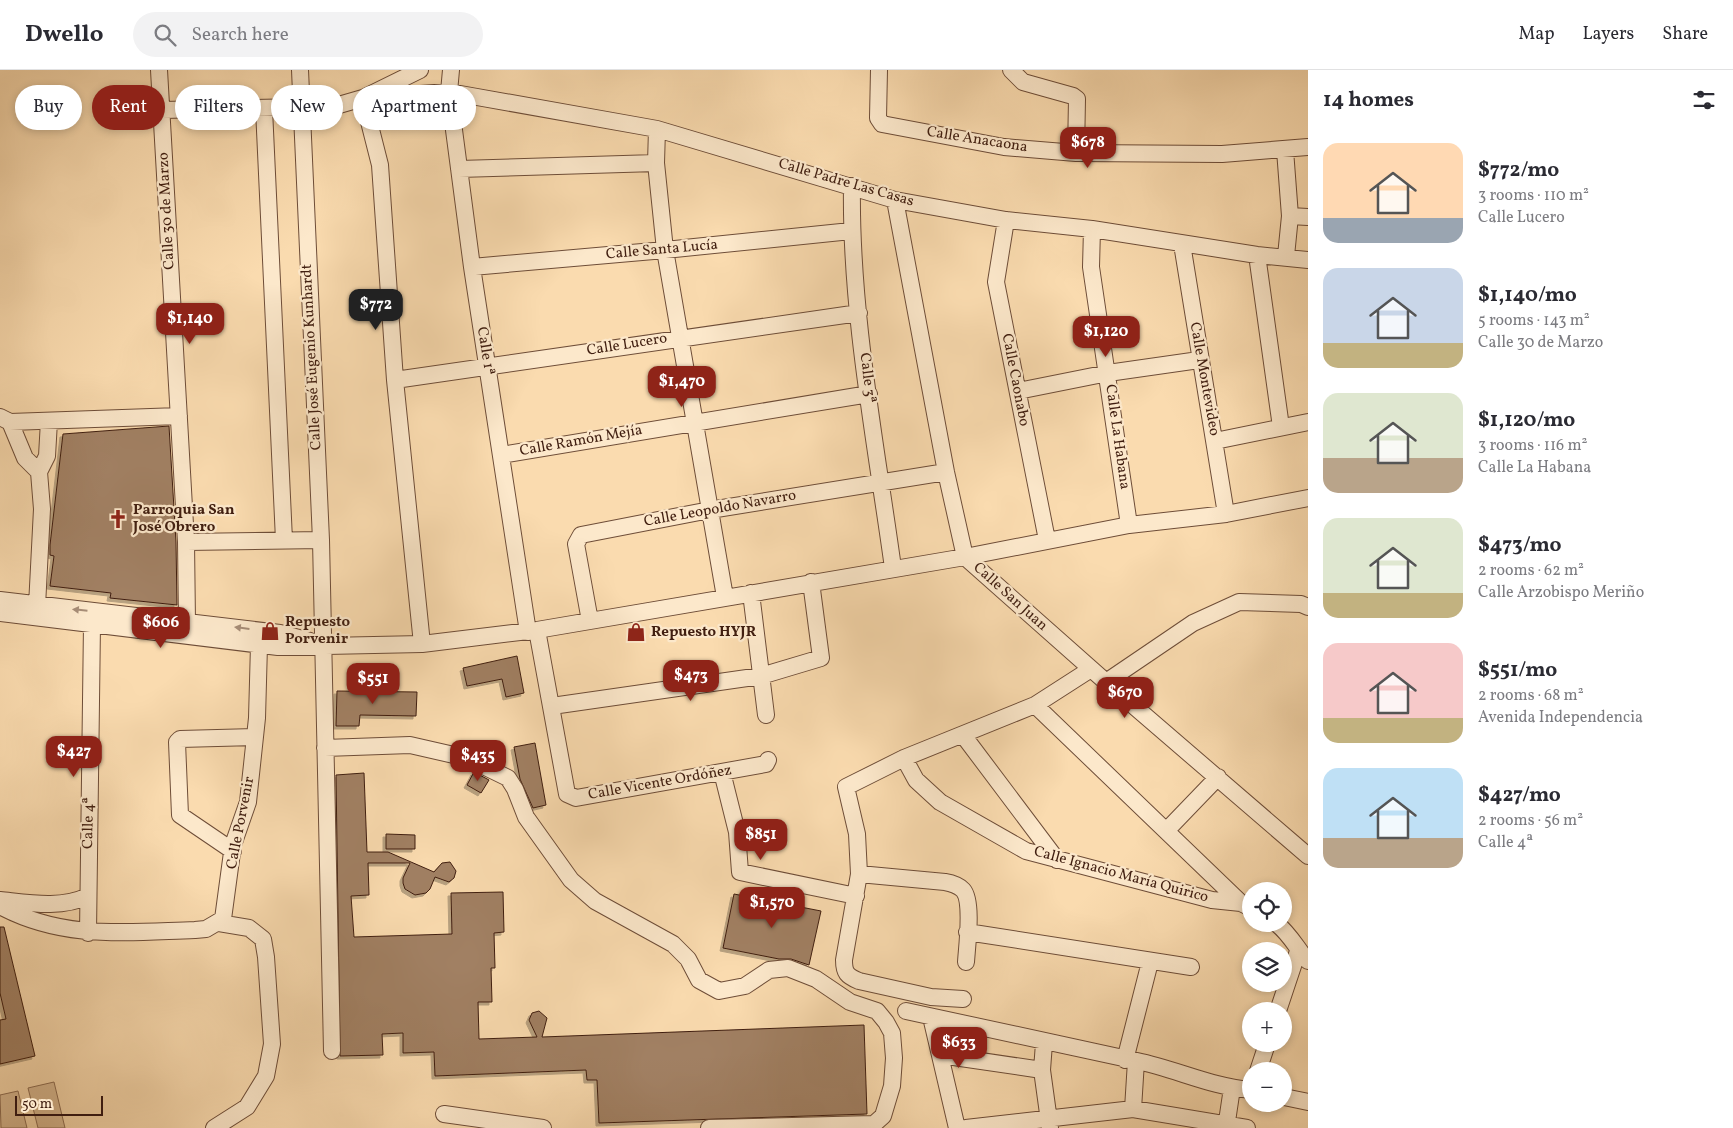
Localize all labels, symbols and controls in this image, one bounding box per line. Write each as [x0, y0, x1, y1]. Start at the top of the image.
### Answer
search box [133, 12, 483, 57]
text: Dwello [25, 18, 103, 52]
icon: search [151, 21, 179, 49]
text: Search here [191, 22, 289, 48]
text: Map [1518, 22, 1554, 47]
text: Layers [1582, 22, 1634, 47]
text: Share [1662, 22, 1708, 47]
chip: Buy [15, 85, 82, 130]
chip: Rent [92, 85, 165, 130]
chip: Filters [175, 85, 261, 130]
chip: New [271, 85, 343, 130]
chip: Apartment [353, 85, 476, 130]
text: 14 homes [1323, 86, 1414, 115]
icon: filters [1690, 86, 1718, 114]
street label: Calle Anacaona [925, 122, 1029, 158]
pin: $678 [1058, 126, 1118, 169]
text: $678 [1071, 132, 1105, 154]
street label: Calle 30 de Marzo [153, 152, 181, 270]
street label: Calle Padre Las Casas [776, 154, 916, 212]
text: $772/mo [1478, 156, 1559, 185]
icon: home [1363, 163, 1423, 223]
text: 3 rooms · 110 m² [1478, 185, 1589, 207]
text: Calle Lucero [1478, 207, 1565, 229]
street label: Calle Santa Lucía [605, 235, 719, 265]
street label: Calle José Eugenio Kunhardt [297, 263, 327, 451]
text: $1,140/mo [1478, 281, 1577, 310]
pin: $772 [346, 288, 406, 331]
icon: home [1363, 288, 1423, 348]
text: $772 [360, 294, 392, 316]
pin: $1,140 [149, 302, 231, 345]
text: $1,140 [167, 308, 213, 330]
text: 5 rooms · 143 m² [1478, 310, 1590, 332]
pin: $1,120 [1065, 316, 1147, 358]
text: $1,120 [1084, 321, 1128, 343]
street label: Calle Montevideo [1184, 321, 1224, 437]
street label: Calle 1ª [471, 325, 499, 377]
street label: Calle Lucero [585, 328, 669, 362]
street label: Calle Caonabo [996, 332, 1034, 428]
text: Calle 30 de Marzo [1478, 332, 1603, 354]
street label: Calle 3ª [853, 352, 881, 404]
pin: $1,470 [641, 366, 723, 408]
text: $1,470 [659, 371, 705, 393]
street label: Calle La Habana [1099, 383, 1135, 491]
text: $1,120/mo [1478, 406, 1575, 435]
icon: home [1363, 413, 1423, 473]
street label: Calle Ramón Mejía [518, 420, 644, 462]
text: 3 rooms · 116 m² [1478, 435, 1587, 457]
text: Calle La Habana [1478, 457, 1591, 479]
street label: Calle Leopoldo Navarro [642, 485, 798, 533]
place label: Parroquia San José Obrero [132, 500, 235, 538]
church icon: Parroquia San José Obrero [107, 508, 129, 530]
text: $473/mo [1478, 531, 1561, 560]
icon: home [1363, 538, 1423, 598]
street label: Calle San Juan [968, 558, 1052, 636]
text: 2 rooms · 62 m² [1478, 560, 1584, 582]
text: Calle Arzobispo Meriño [1478, 582, 1644, 604]
one-way arrow [72, 606, 88, 614]
pin: $606 [131, 606, 191, 649]
text: $606 [143, 612, 179, 634]
place label: Repuesto Porvenir [285, 612, 351, 650]
shop icon: Repuesto Porvenir [259, 620, 281, 642]
shop icon: Repuesto HYJR [625, 621, 647, 643]
place label: Repuesto HYJR [651, 622, 757, 643]
one-way arrow [234, 624, 250, 632]
text: $551/mo [1478, 656, 1557, 685]
pin: $473 [661, 660, 721, 702]
pin: $551 [343, 662, 403, 705]
icon: home [1363, 663, 1423, 723]
text: $473 [674, 665, 708, 687]
text: $551 [358, 668, 388, 690]
pin: $670 [1095, 676, 1155, 719]
text: $670 [1108, 682, 1142, 704]
text: 2 rooms · 68 m² [1478, 685, 1584, 707]
text: Avenida Independencia [1478, 707, 1643, 729]
pin: $427 [44, 736, 104, 778]
pin: $435 [448, 740, 508, 782]
text: $427 [57, 741, 91, 763]
text: $435 [461, 745, 495, 767]
street label: Calle Vicente Ordóñez [587, 760, 733, 806]
street label: Calle Porvenir [222, 775, 260, 871]
text: $427/mo [1478, 781, 1561, 810]
icon: home [1363, 788, 1423, 848]
street label: Calle 4ª [78, 797, 100, 849]
text: 2 rooms · 56 m² [1478, 810, 1583, 832]
pin: $851 [731, 818, 791, 861]
text: $851 [745, 824, 777, 846]
text: Calle 4ª [1478, 832, 1533, 854]
street label: Calle Ignacio María Quirico [1031, 842, 1211, 908]
map controls [1242, 882, 1292, 1112]
button: locate [1242, 882, 1292, 932]
pin: $1,570 [731, 886, 813, 929]
text: $1,570 [750, 892, 794, 914]
button: layers [1242, 942, 1292, 992]
button: + [1242, 1002, 1292, 1052]
pin: $633 [929, 1026, 989, 1069]
text: $633 [942, 1032, 976, 1054]
button: − [1242, 1062, 1292, 1112]
scale bar [15, 1093, 102, 1116]
text: 50 m [22, 1095, 52, 1114]

